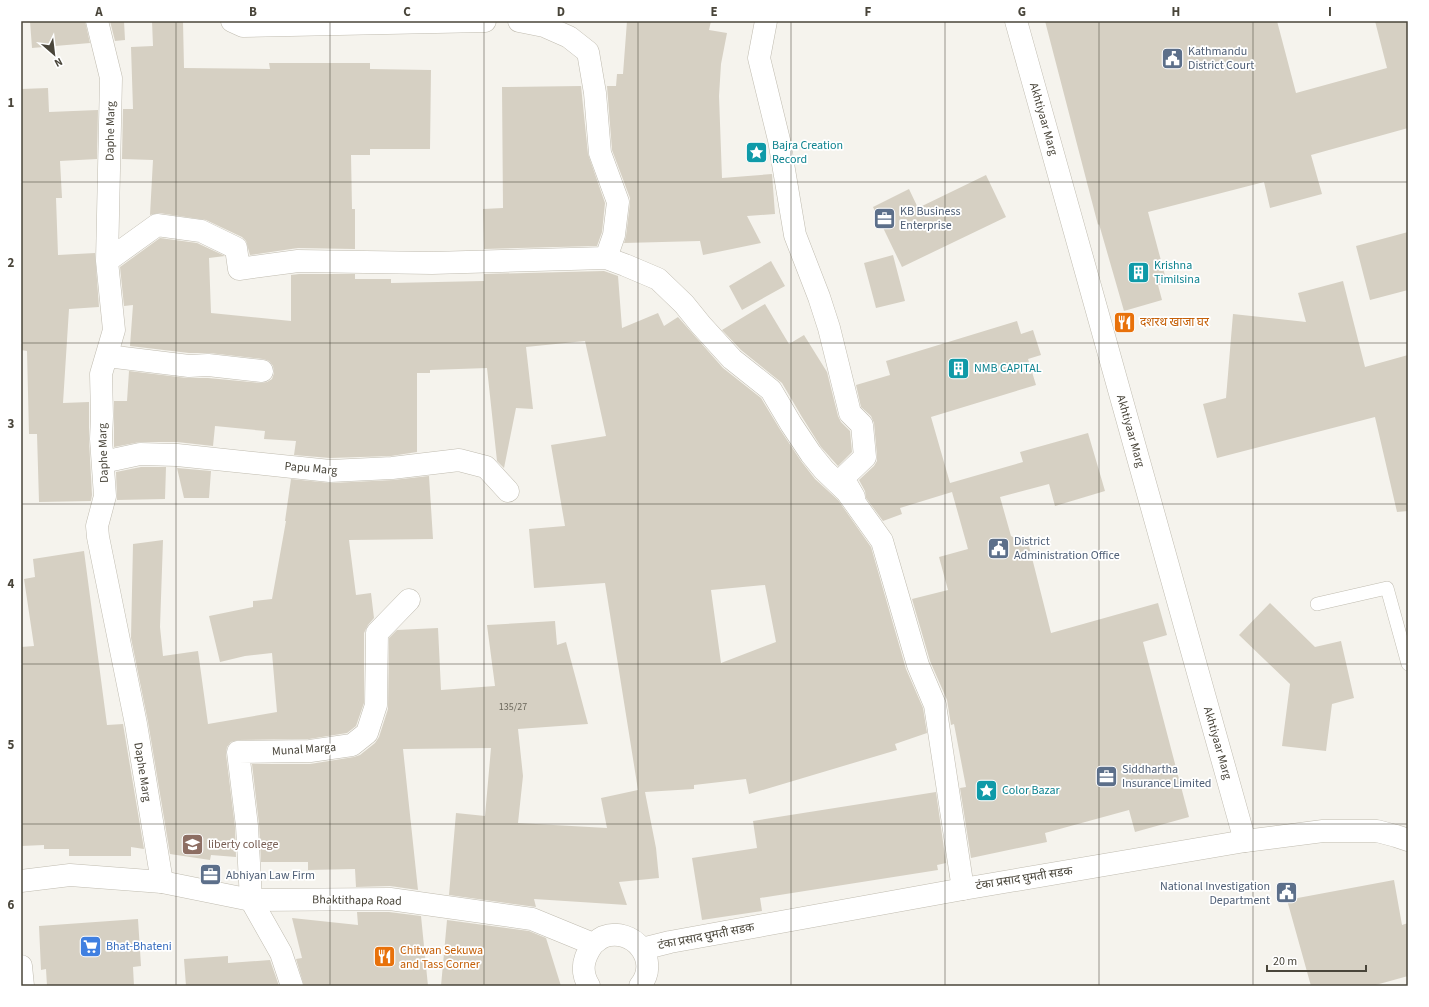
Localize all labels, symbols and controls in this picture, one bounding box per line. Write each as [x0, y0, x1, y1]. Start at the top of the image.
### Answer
text: A [94, 3, 103, 21]
text: B [249, 3, 257, 21]
text: C [403, 3, 411, 21]
text: D [557, 3, 565, 21]
text: E [710, 3, 718, 21]
text: F [865, 3, 872, 21]
text: G [1018, 3, 1026, 21]
text: H [1172, 3, 1180, 21]
text: I [1328, 3, 1332, 21]
north arrow [34, 34, 74, 74]
place label: Kathmandu District Court [1188, 43, 1254, 74]
public building icon: Kathmandu District Court [1159, 45, 1185, 71]
text: N [52, 54, 65, 71]
street label: Akhtiyaar Marg [1025, 81, 1062, 157]
text: 1 [8, 94, 15, 112]
street label: Daphe Marg [101, 101, 120, 161]
place label: Bajra Creation Record [772, 137, 843, 168]
place icon: Bajra Creation Record [743, 139, 769, 165]
place label: KB Business Enterprise [900, 203, 961, 234]
office icon: KB Business Enterprise [872, 205, 898, 231]
text: 2 [8, 254, 15, 272]
place label: Krishna Timilsina [1154, 257, 1200, 288]
building icon: Krishna Timilsina [1126, 259, 1152, 285]
restaurant icon: दशरथ खाजा घर [1111, 309, 1137, 335]
place label: दशरथ खाजा घर [1140, 314, 1210, 331]
building icon: NMB CAPITAL [946, 355, 972, 381]
place label: NMB CAPITAL [974, 360, 1042, 377]
street label: Akhtiyaar Marg [1112, 393, 1149, 469]
text: 3 [8, 415, 15, 433]
street label: Daphe Marg [94, 423, 113, 483]
street label: Papu Marg [284, 458, 338, 479]
place label: District Administration Office [1014, 533, 1120, 564]
public building icon: District Administration Office [985, 535, 1011, 561]
text: 4 [8, 575, 15, 593]
house number: 135/27 [499, 700, 527, 714]
street label: Akhtiyaar Marg [1199, 705, 1236, 781]
text: 5 [8, 736, 15, 754]
street label: Munal Marga [271, 739, 337, 760]
street label: Daphe Marg [129, 741, 156, 803]
place label: Siddhartha Insurance Limited [1122, 761, 1212, 792]
office icon: Siddhartha Insurance Limited [1093, 763, 1119, 789]
place icon: Color Bazar [973, 777, 999, 803]
place label: Color Bazar [1002, 782, 1060, 799]
school or university icon: liberty college [179, 831, 205, 857]
place label: liberty college [208, 836, 278, 853]
office icon: Abhiyan Law Firm [198, 862, 224, 888]
street label: टंका प्रसाद घुमती सडक [974, 862, 1075, 895]
place label: Abhiyan Law Firm [226, 867, 315, 884]
place label: National Investigation Department [1160, 878, 1270, 909]
public building icon: National Investigation Department [1273, 880, 1299, 906]
street label: Bhaktithapa Road [312, 891, 402, 910]
text: 6 [8, 896, 15, 914]
street label: टंका प्रसाद घुमती सडक [656, 919, 757, 954]
supermarket icon: Bhat-Bhateni [77, 933, 103, 959]
place label: Bhat-Bhateni [106, 938, 172, 955]
place label: Chitwan Sekuwa and Tass Corner [400, 942, 483, 973]
restaurant icon: Chitwan Sekuwa and Tass Corner [372, 944, 398, 970]
scale bar [1267, 947, 1366, 973]
text: 20 m [1273, 953, 1297, 970]

